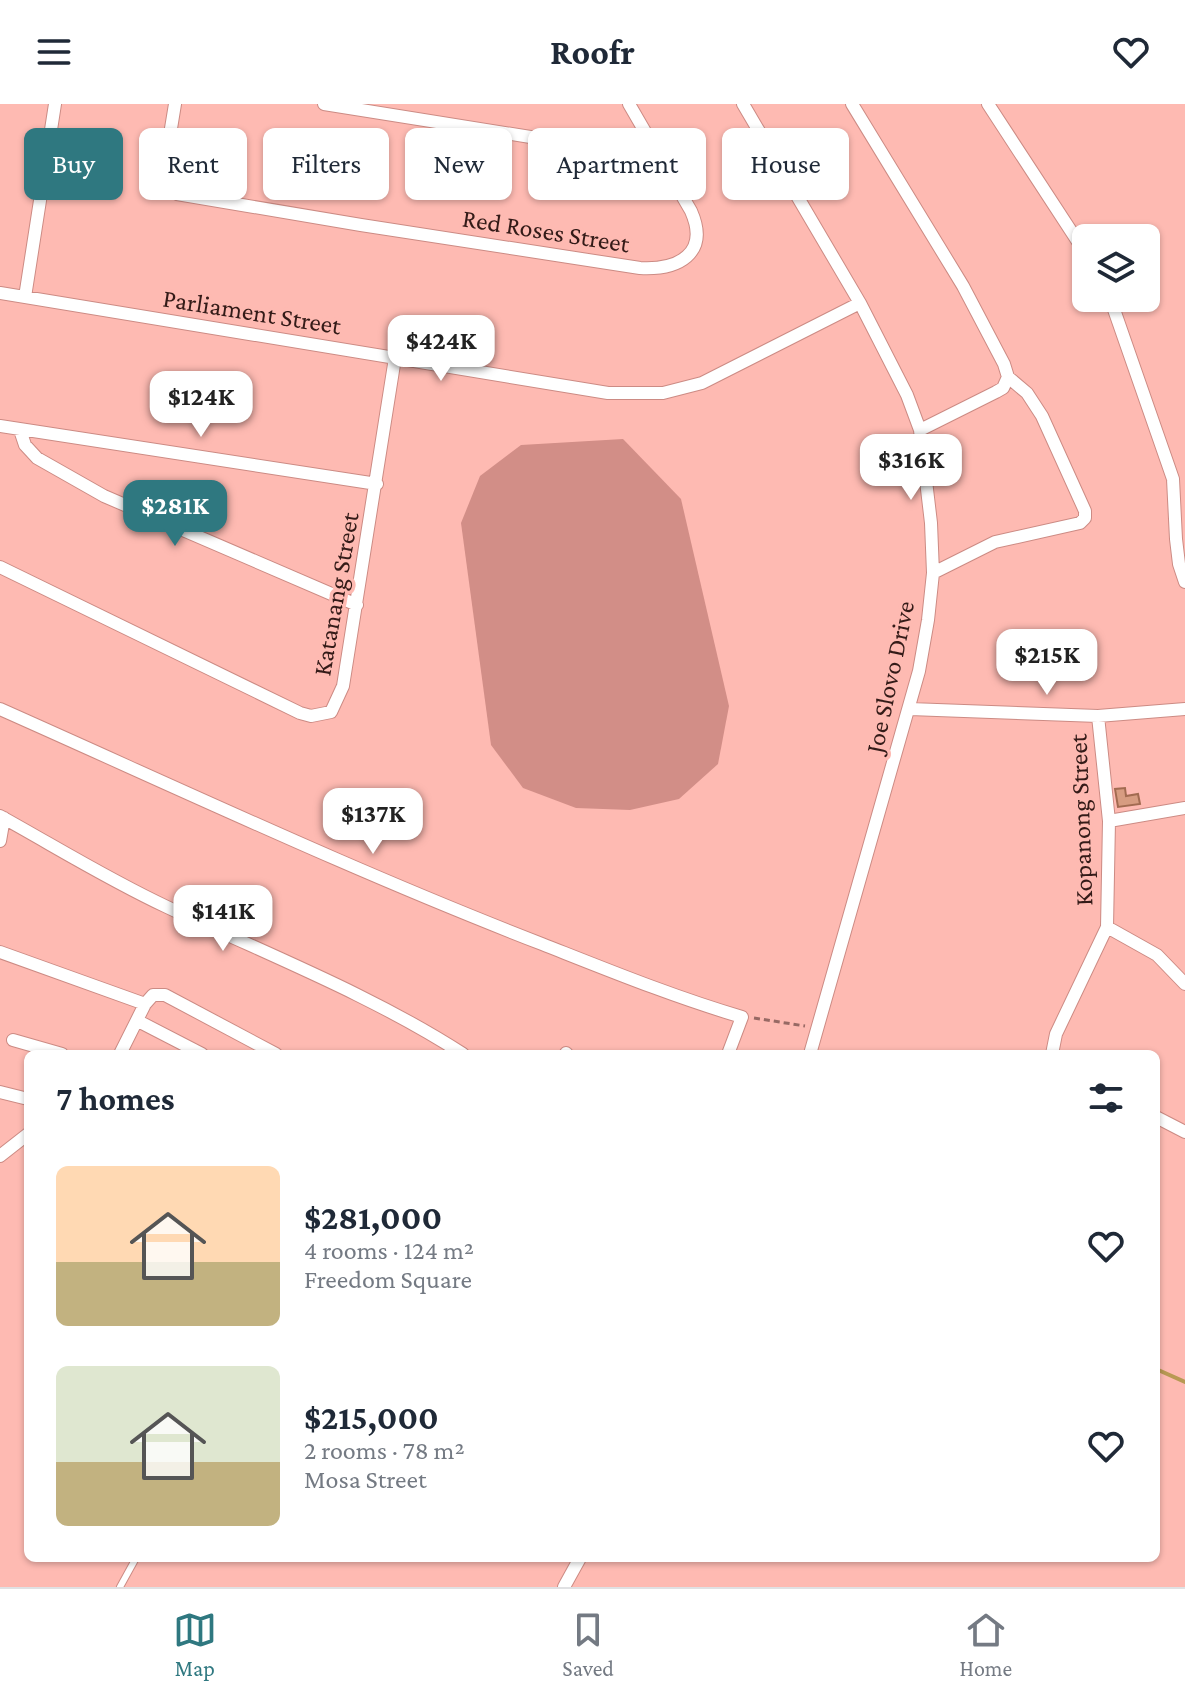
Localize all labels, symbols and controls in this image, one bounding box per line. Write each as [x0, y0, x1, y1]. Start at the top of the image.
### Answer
icon: menu [32, 30, 76, 74]
icon: heart [1109, 30, 1153, 74]
text: Roofr [550, 32, 635, 72]
chip: Buy [24, 128, 123, 200]
chip: Rent [139, 128, 247, 200]
chip: Filters [263, 128, 389, 200]
chip: New [405, 128, 512, 200]
chip: Apartment [528, 128, 706, 200]
chip: House [722, 128, 849, 200]
street label: Red Roses Street [460, 203, 632, 259]
map controls [1072, 224, 1160, 312]
button: layers [1072, 224, 1160, 312]
street label: Parliament Street [161, 284, 344, 340]
pin: $424K [385, 315, 497, 383]
text: $424K [406, 326, 476, 355]
pin: $124K [145, 371, 257, 439]
text: $124K [168, 382, 234, 411]
pin: $316K [855, 434, 967, 502]
text: $316K [878, 445, 944, 474]
pin: $281K [119, 480, 231, 548]
text: $281K [141, 491, 209, 520]
street label: Katanang Street [307, 510, 365, 678]
street label: Joe Slovo Drive [859, 598, 920, 758]
pin: $215K [991, 629, 1103, 697]
text: $215K [1014, 640, 1080, 669]
street label: Kopanong Street [1063, 733, 1098, 907]
pin: $137K [317, 788, 429, 856]
text: $137K [341, 799, 405, 828]
pin: $141K [167, 885, 279, 953]
text: $141K [191, 896, 255, 925]
icon: filters [1084, 1076, 1128, 1120]
text: 7 homes [56, 1080, 175, 1117]
icon: home [120, 1198, 216, 1294]
text: $281,000 [304, 1199, 442, 1236]
icon: heart [1084, 1224, 1128, 1268]
text: 4 rooms · 124 m² [304, 1236, 474, 1265]
text: Freedom Square [304, 1265, 472, 1294]
icon: home [120, 1398, 216, 1494]
text: $215,000 [304, 1399, 439, 1436]
icon: heart [1084, 1424, 1128, 1468]
text: 2 rooms · 78 m² [304, 1436, 465, 1465]
text: Mosa Street [304, 1465, 427, 1494]
tab: Map [173, 1608, 217, 1681]
tab: Saved [562, 1608, 614, 1681]
tab: Home [960, 1608, 1012, 1681]

